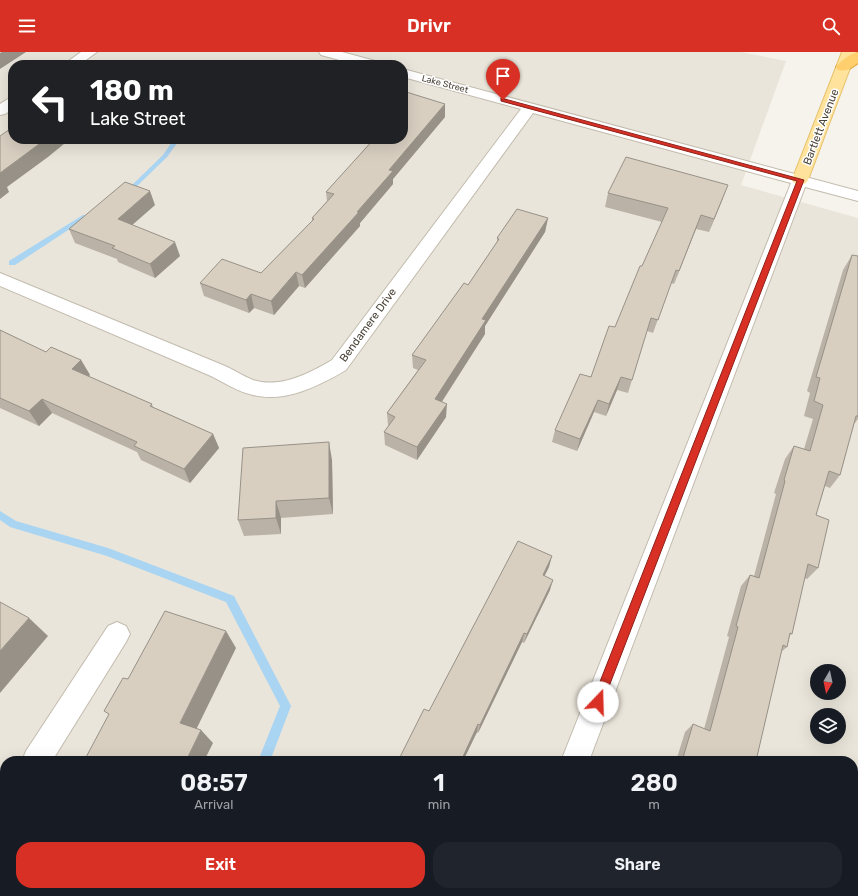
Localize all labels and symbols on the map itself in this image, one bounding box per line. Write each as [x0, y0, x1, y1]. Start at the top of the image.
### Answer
pin [486, 59, 520, 100]
street label: Lake Street [421, 73, 470, 95]
street label: Bartlett Avenue [801, 87, 841, 167]
street label: Bendamere Drive [337, 286, 399, 364]
north arrow [810, 664, 846, 700]
position arrow [577, 681, 619, 723]

